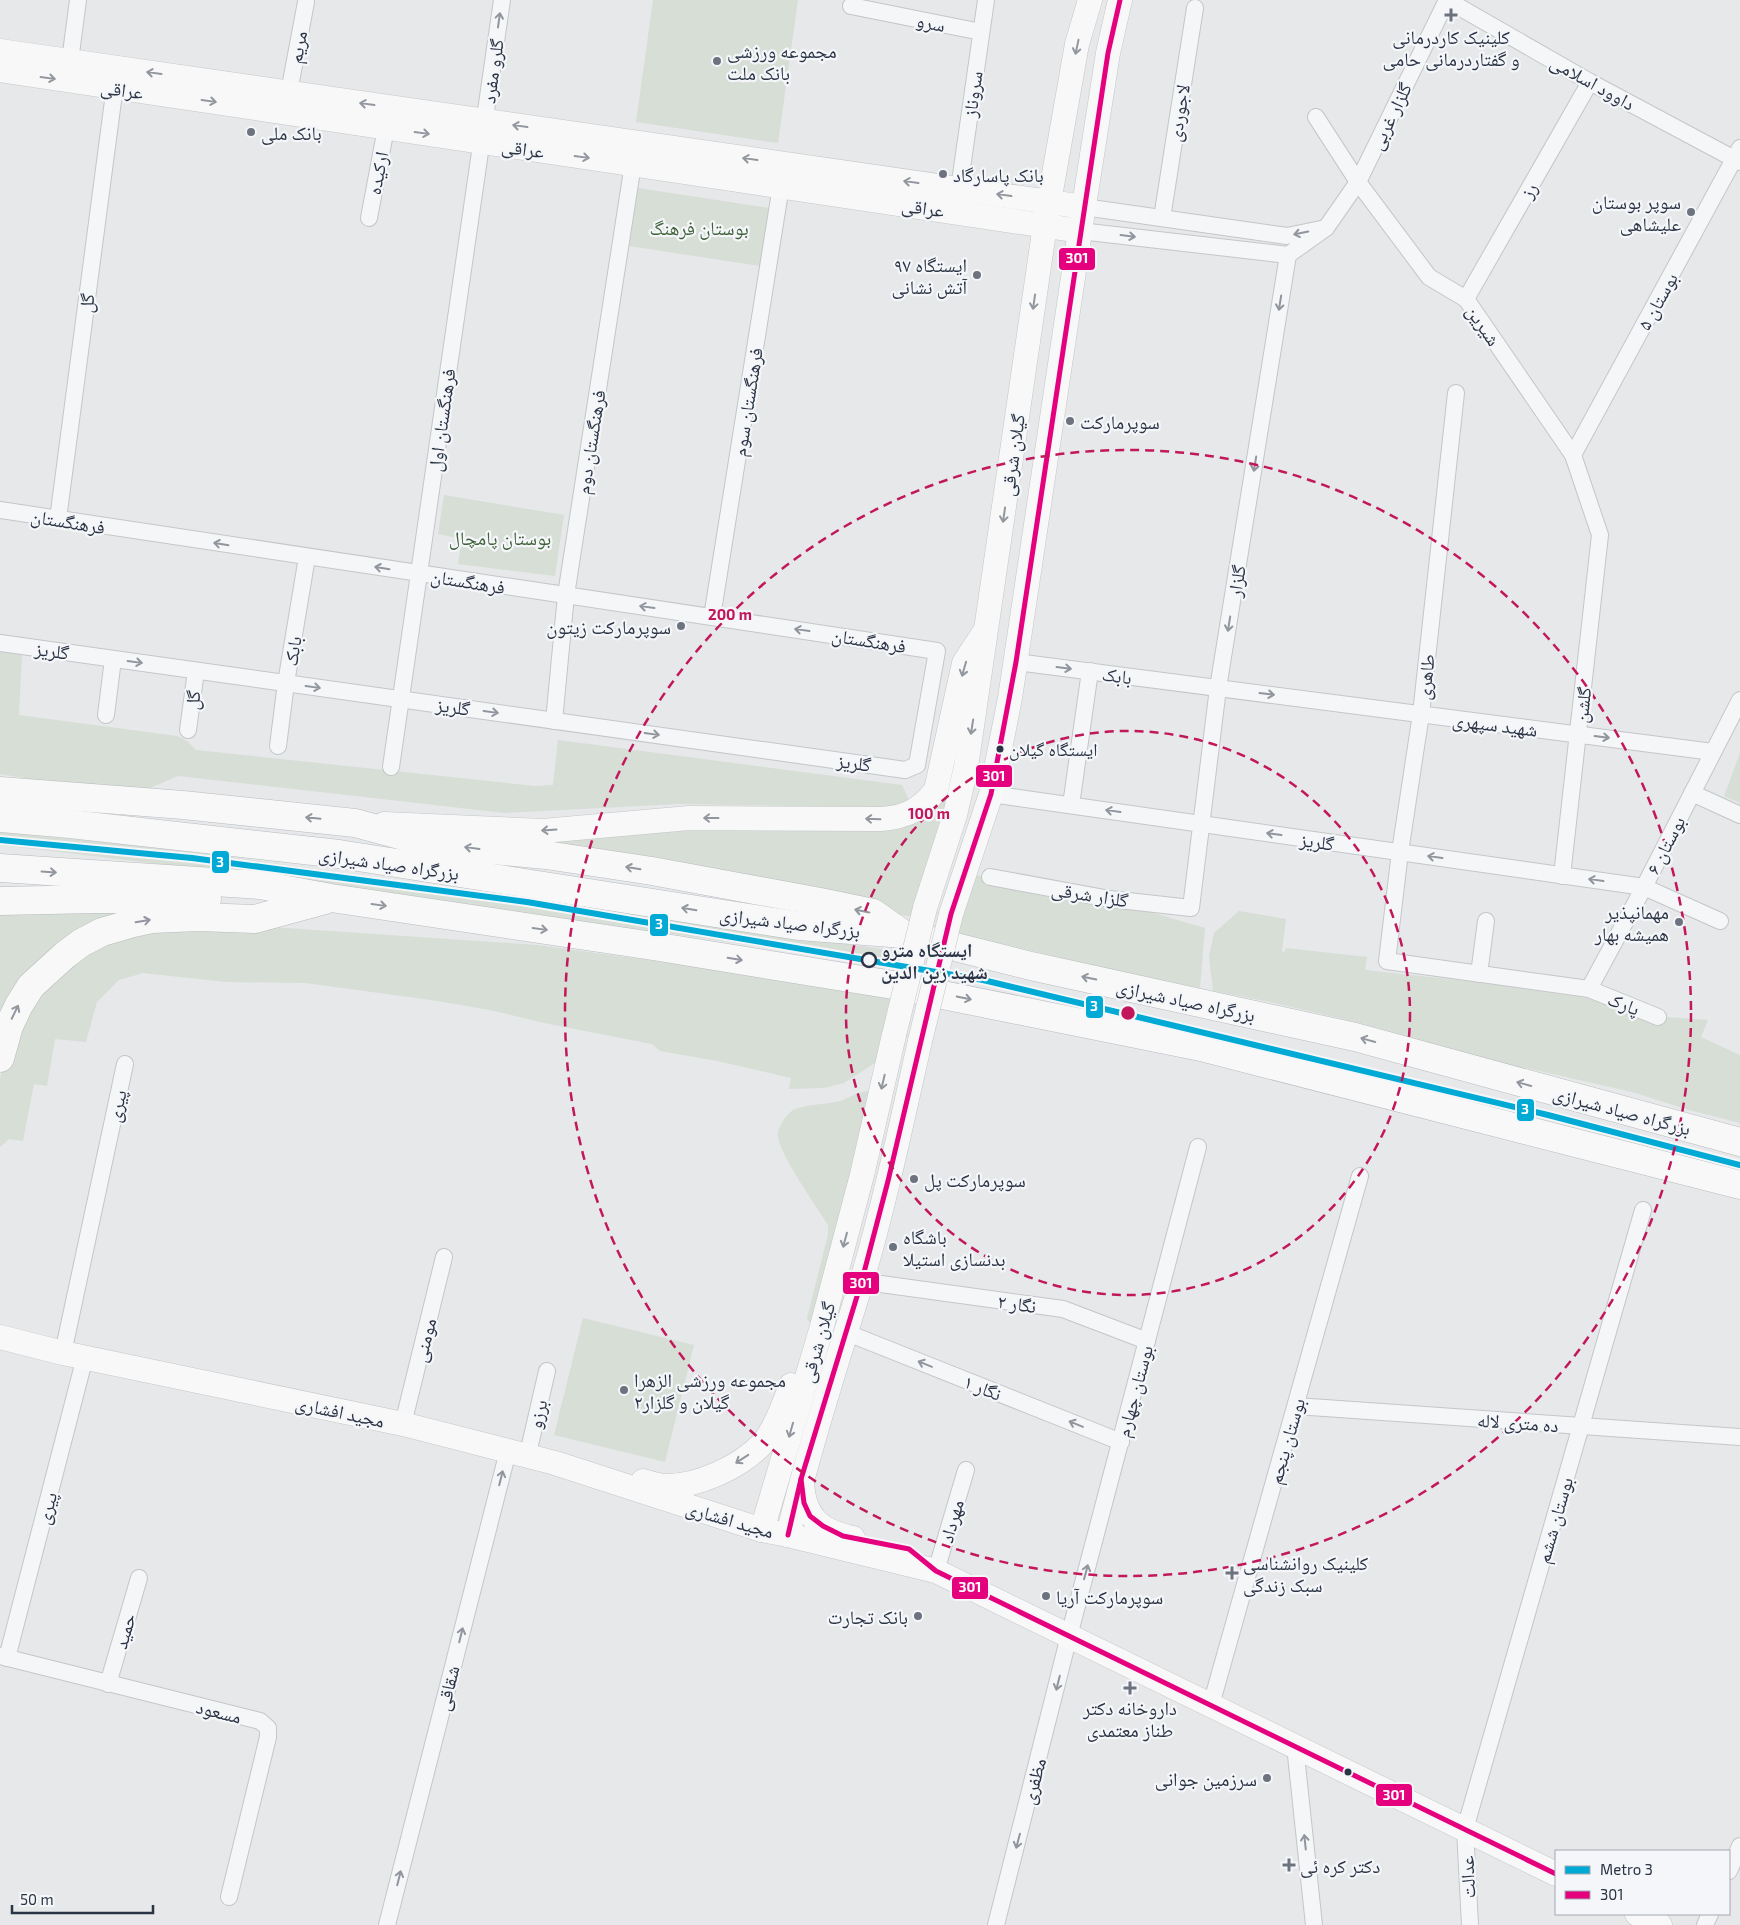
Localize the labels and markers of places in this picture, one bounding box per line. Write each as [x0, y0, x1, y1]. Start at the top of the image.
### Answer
marker: کلینیک کاردرمانی و گفتاردرمانی حامی [1444, 8, 1458, 22]
place label: کلینیک کاردرمانی و گفتاردرمانی حامی [1382, 25, 1520, 71]
place label: مجموعه ورزشی بانک ملت [727, 39, 837, 84]
marker: مجموعه ورزشی بانک ملت [711, 55, 723, 67]
place label: بانک ملی [261, 121, 322, 145]
marker: بانک ملی [245, 126, 257, 138]
place label: بانک پاسارگاد [953, 163, 1044, 187]
marker: بانک پاسارگاد [937, 168, 949, 180]
place label: سوپر بوستان علیشاهی [1592, 190, 1681, 236]
marker: سوپر بوستان علیشاهی [1685, 206, 1697, 218]
place label: ایستگاه ۹۷ آتش نشانی [891, 253, 968, 299]
marker: ایستگاه ۹۷ آتش نشانی [971, 269, 983, 281]
place label: سوپرمارکت [1080, 410, 1160, 434]
marker: سوپرمارکت [1064, 415, 1076, 427]
place label: سوپرمارکت زیتون [546, 615, 671, 639]
marker: سوپرمارکت زیتون [675, 620, 687, 632]
place label: ایستگاه گیلان [1009, 738, 1098, 761]
marker: ایستگاه گیلان [995, 744, 1005, 754]
place label: مهمانپذیر همیشه بهار [1594, 900, 1669, 946]
marker: مهمانپذیر همیشه بهار [1673, 916, 1685, 928]
place label: ایستگاه مترو شهید زین الدین [881, 938, 988, 984]
marker: ایستگاه مترو شهید زین الدین [861, 952, 877, 968]
centre of rings [1119, 1004, 1137, 1022]
place label: سوپرمارکت پل [924, 1168, 1026, 1192]
marker: سوپرمارکت پل [908, 1173, 920, 1185]
place label: باشگاه بدنسازی استیلا [903, 1225, 1005, 1271]
marker: باشگاه بدنسازی استیلا [887, 1241, 899, 1253]
place label: مجموعه ورزشی الزهرا گیلان و گلزار۲ [634, 1368, 786, 1414]
marker: مجموعه ورزشی الزهرا گیلان و گلزار۲ [618, 1384, 630, 1396]
place label: کلینیک روانشناسی سبک زندگی [1243, 1551, 1368, 1597]
marker: کلینیک روانشناسی سبک زندگی [1225, 1566, 1239, 1580]
place label: سوپرمارکت آریا [1056, 1585, 1163, 1609]
marker: سوپرمارکت آریا [1040, 1590, 1052, 1602]
place label: بانک تجارت [828, 1605, 908, 1629]
marker: بانک تجارت [912, 1610, 924, 1622]
marker: داروخانه دکتر طناز معتمدی [1124, 1682, 1136, 1694]
place label: داروخانه دکتر طناز معتمدی [1082, 1696, 1177, 1742]
place label: سرزمین جوانی [1155, 1767, 1257, 1791]
unlabelled marker [1343, 1767, 1353, 1777]
marker: سرزمین جوانی [1261, 1772, 1273, 1784]
place label: دکتر کره ئی [1300, 1854, 1380, 1878]
marker: دکتر کره ئی [1282, 1858, 1296, 1872]

